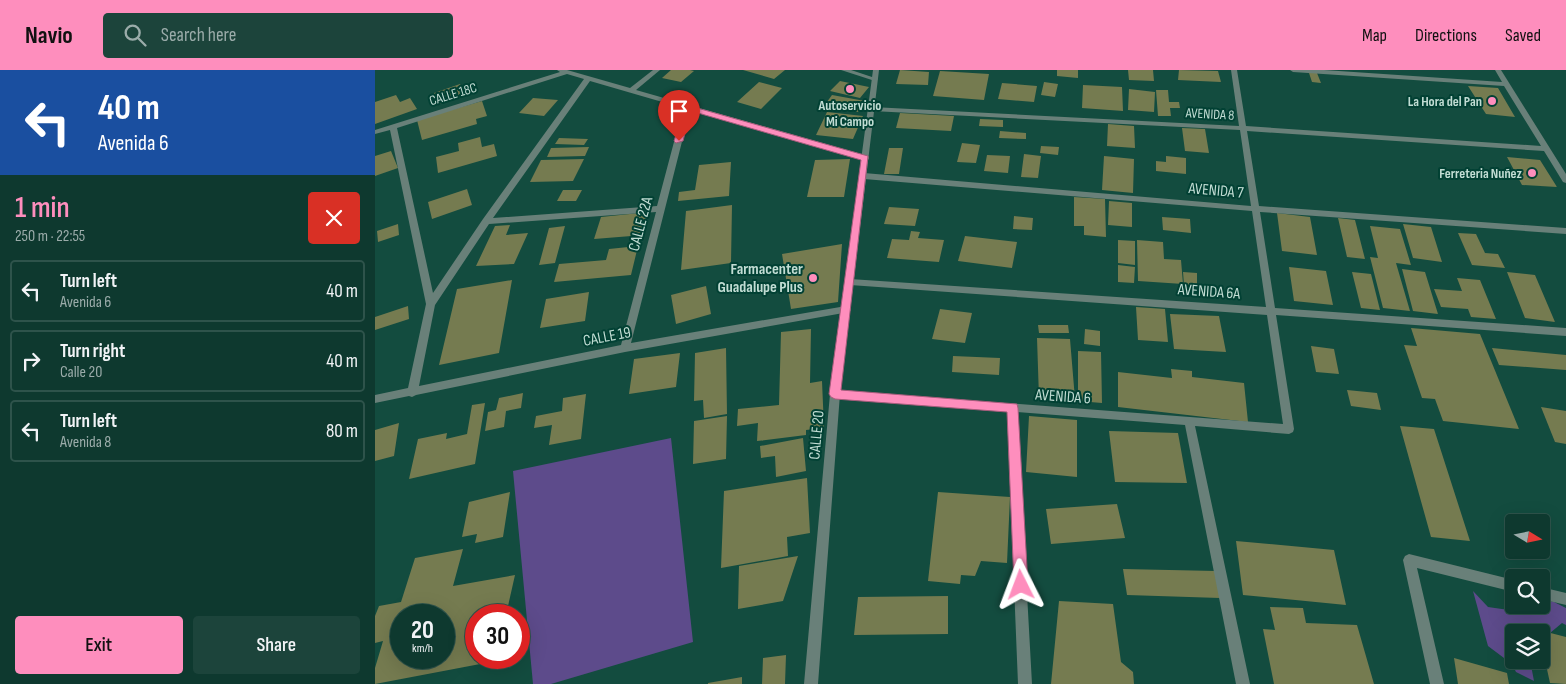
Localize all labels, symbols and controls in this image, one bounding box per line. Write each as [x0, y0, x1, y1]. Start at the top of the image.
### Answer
search box [103, 13, 453, 58]
text: Navio [25, 21, 73, 50]
icon: search [121, 21, 149, 49]
text: Search here [161, 24, 236, 47]
text: Map [1362, 25, 1387, 46]
text: Directions [1415, 25, 1477, 46]
text: Saved [1505, 25, 1541, 46]
street label: CALLE 18C [427, 79, 479, 109]
marker: Autoservicio Mi Campo [844, 83, 856, 95]
text: 40 m [98, 87, 160, 130]
icon: left [15, 90, 80, 155]
pin [658, 90, 700, 141]
place label: La Hora del Pan [1408, 93, 1482, 110]
marker: La Hora del Pan [1486, 95, 1498, 107]
icon: arrive [665, 97, 693, 125]
place label: Autoservicio Mi Campo [818, 97, 881, 130]
street label: AVENIDA 8 [1184, 104, 1235, 124]
text: Avenida 6 [98, 130, 169, 157]
place label: Ferreteria Nuñez [1439, 165, 1523, 182]
marker: Ferreteria Nuñez [1526, 167, 1538, 179]
street label: AVENIDA 7 [1187, 179, 1245, 203]
text: 1 min [15, 190, 70, 226]
button: close [308, 192, 360, 244]
street label: CALLE 22A [625, 195, 657, 253]
text: 250 m · 22:55 [15, 227, 85, 246]
place label: Farmacenter Guadalupe Plus [717, 260, 803, 297]
text: Turn left [60, 270, 117, 293]
marker: Farmacenter Guadalupe Plus [807, 272, 819, 284]
icon: left [17, 277, 45, 305]
text: 40 m [326, 280, 358, 303]
street label: AVENIDA 6A [1176, 280, 1241, 304]
text: Avenida 6 [60, 293, 111, 312]
street label: CALLE 19 [581, 323, 633, 351]
text: Turn right [60, 340, 125, 363]
icon: right [17, 347, 45, 375]
text: 40 m [326, 350, 358, 373]
text: Calle 20 [60, 363, 102, 382]
street label: AVENIDA 6 [1034, 386, 1091, 408]
text: Turn left [60, 410, 117, 433]
street label: CALLE 20 [805, 410, 829, 460]
icon: left [17, 417, 45, 445]
text: 80 m [326, 420, 358, 443]
text: Avenida 8 [60, 433, 111, 452]
north arrow [1505, 514, 1550, 559]
map controls [1505, 514, 1550, 669]
position arrow [994, 558, 1046, 610]
button: search [1505, 569, 1550, 614]
speed limit sign: 30 [465, 604, 530, 669]
text: 20 [411, 615, 434, 646]
button: Exit [15, 616, 183, 674]
button: Share [193, 616, 360, 674]
button: layers [1505, 624, 1550, 669]
text: km/h [412, 641, 433, 656]

